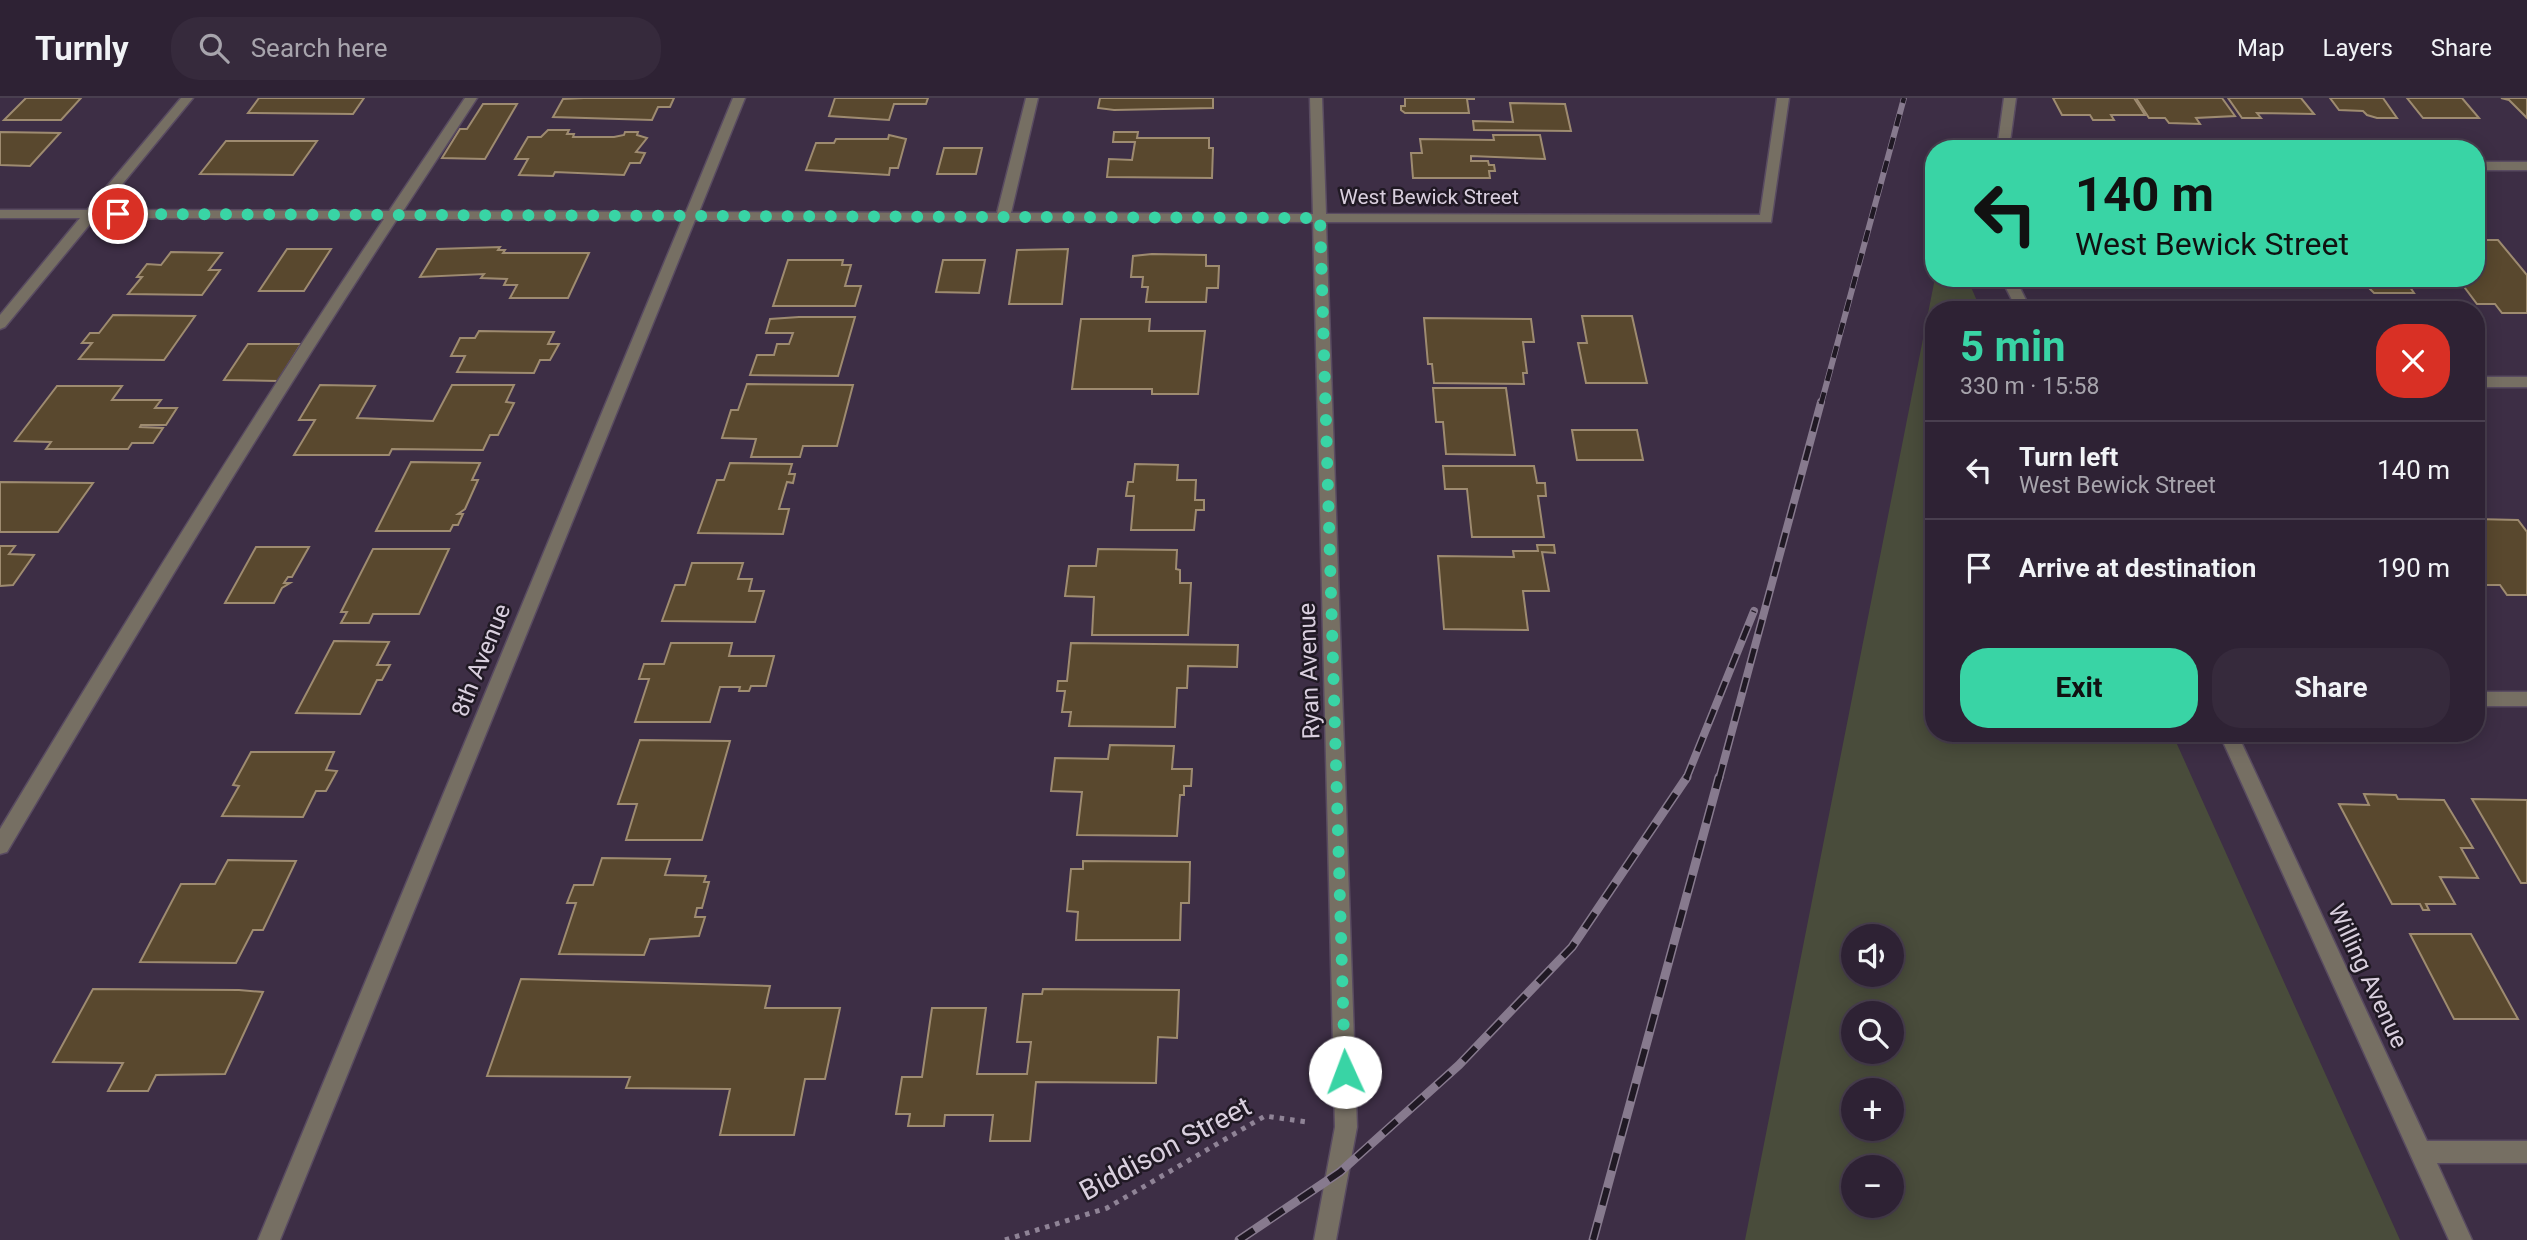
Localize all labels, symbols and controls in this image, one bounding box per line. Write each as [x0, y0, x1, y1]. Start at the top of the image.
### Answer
search box [171, 17, 661, 80]
text: Turnly [35, 29, 129, 68]
icon: search [195, 29, 233, 67]
text: Search here [251, 33, 387, 63]
text: Map [2237, 34, 2285, 62]
text: Layers [2323, 34, 2393, 62]
text: Share [2431, 34, 2492, 62]
text: 140 m [2075, 166, 2214, 223]
icon: left [1960, 168, 2051, 259]
pin [88, 184, 148, 244]
street label: West Bewick Street [1339, 185, 1519, 209]
icon: arrive [99, 195, 137, 233]
text: West Bewick Street [2075, 225, 2349, 263]
text: 5 min [1960, 322, 2066, 371]
button: close [2376, 324, 2450, 398]
text: 330 m · 15:58 [1960, 373, 2099, 400]
text: Turn left [2019, 442, 2118, 472]
icon: left [1960, 451, 1998, 489]
text: 140 m [2377, 455, 2450, 485]
text: West Bewick Street [2019, 472, 2216, 499]
icon: arrive [1960, 549, 1998, 587]
text: Arrive at destination [2019, 553, 2256, 583]
text: 190 m [2377, 553, 2450, 583]
street label: 8th Avenue [446, 600, 516, 720]
street label: Ryan Avenue [1293, 602, 1325, 740]
button: Exit [1960, 648, 2198, 728]
button: Share [2212, 648, 2450, 728]
street label: Willing Avenue [2322, 899, 2414, 1053]
map controls [1841, 924, 1904, 1218]
button: sound [1841, 924, 1904, 987]
button: search [1841, 1001, 1904, 1064]
position arrow [1308, 1035, 1382, 1109]
button: + [1841, 1078, 1904, 1141]
street label: Biddison Street [1074, 1089, 1257, 1207]
button: − [1841, 1155, 1904, 1218]

